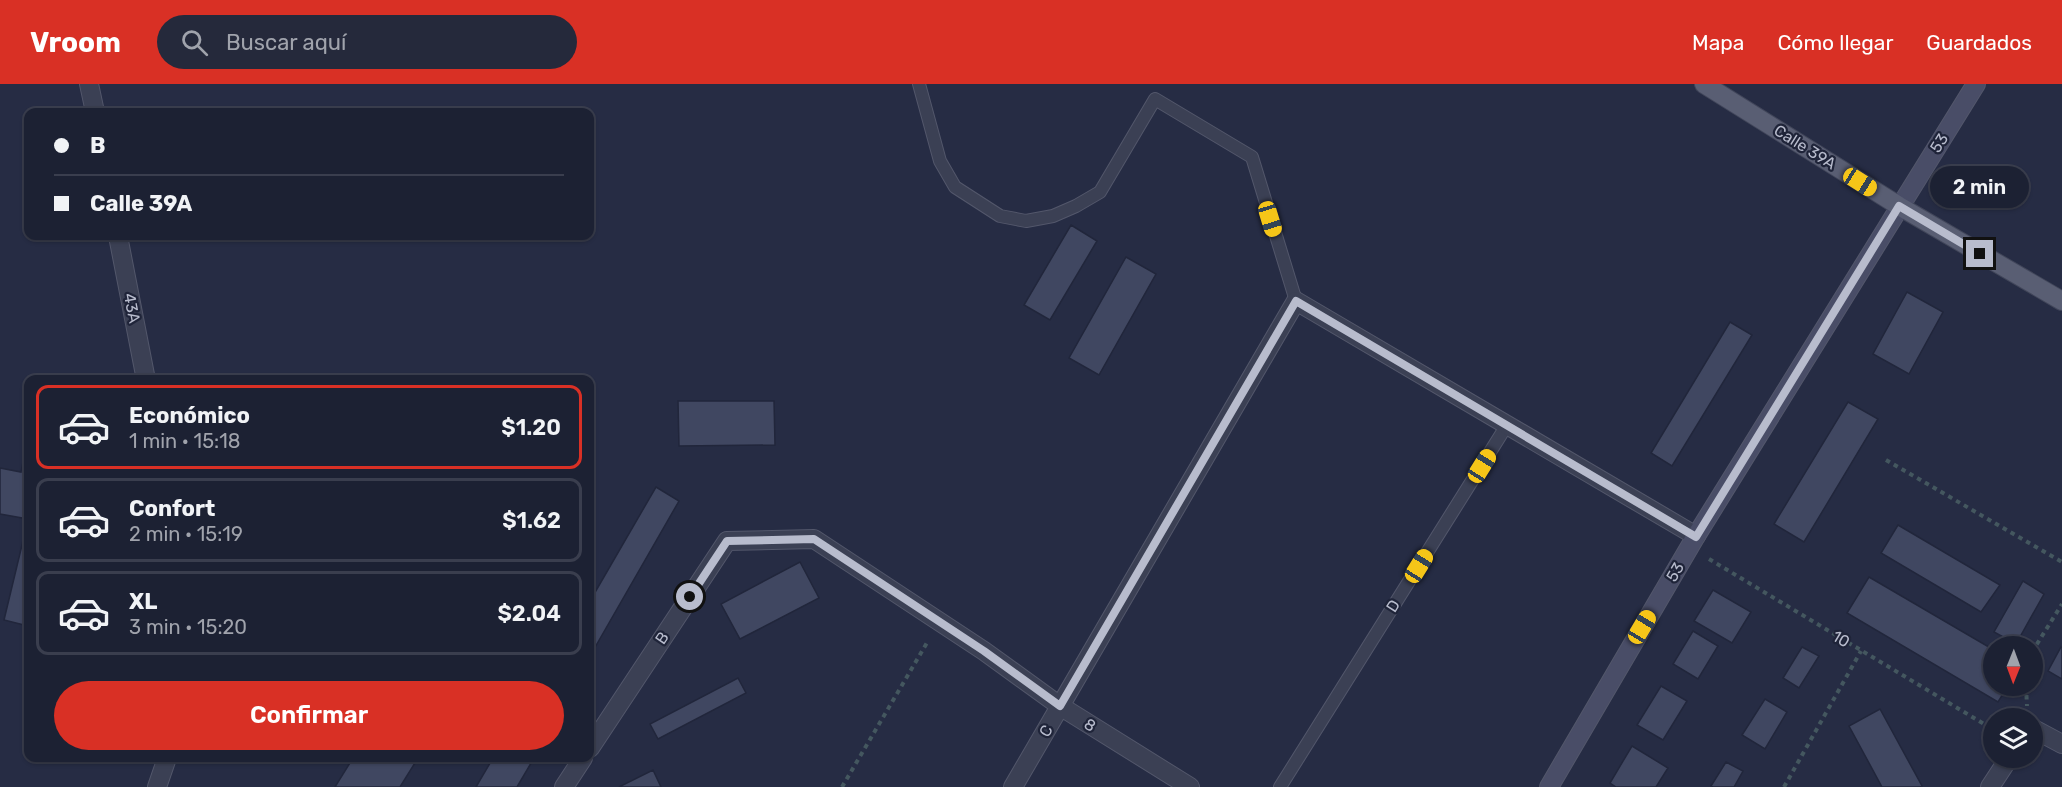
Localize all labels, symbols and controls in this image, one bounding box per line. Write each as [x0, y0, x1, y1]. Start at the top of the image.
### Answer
search box [157, 15, 577, 69]
text: Vroom [30, 26, 121, 59]
icon: search [178, 26, 211, 59]
text: Buscar aquí [226, 29, 346, 56]
text: Mapa [1692, 30, 1744, 55]
text: Cómo llegar [1777, 30, 1893, 55]
text: Guardados [1926, 30, 2032, 55]
street label: Calle 39A [1771, 121, 1840, 174]
street label: 53 [1926, 130, 1952, 156]
text: B [90, 132, 106, 159]
car [1840, 165, 1880, 199]
callout: 2 min [1930, 167, 2030, 209]
text: 2 min [1953, 175, 2006, 199]
text: Calle 39A [90, 190, 192, 217]
car [1256, 199, 1284, 239]
route end [1966, 240, 1993, 267]
street label: 43A [120, 291, 144, 325]
icon: car [57, 400, 111, 454]
text: Económico [129, 402, 250, 429]
text: $1.20 [501, 414, 561, 441]
text: 1 min · 15:18 [129, 429, 240, 453]
car [1465, 446, 1499, 486]
icon: car [57, 493, 111, 547]
text: Confort [129, 495, 215, 522]
text: $1.62 [502, 507, 561, 534]
text: 2 min · 15:19 [129, 522, 243, 546]
car [1402, 546, 1436, 586]
street label: 53 [1662, 559, 1688, 585]
route start [676, 583, 703, 610]
icon: car [57, 586, 111, 640]
text: XL [129, 588, 157, 615]
street label: D [1382, 596, 1404, 616]
text: $2.04 [497, 600, 561, 627]
car [1625, 607, 1659, 647]
text: 3 min · 15:20 [129, 615, 247, 639]
street label: 10 [1829, 626, 1853, 652]
street label: B [651, 628, 673, 648]
north arrow [1983, 636, 2043, 696]
map controls [1983, 636, 2043, 768]
button: Confirmar [54, 681, 564, 750]
button: layers [1983, 708, 2043, 768]
street label: 8 [1081, 714, 1099, 736]
street label: C [1035, 722, 1057, 740]

